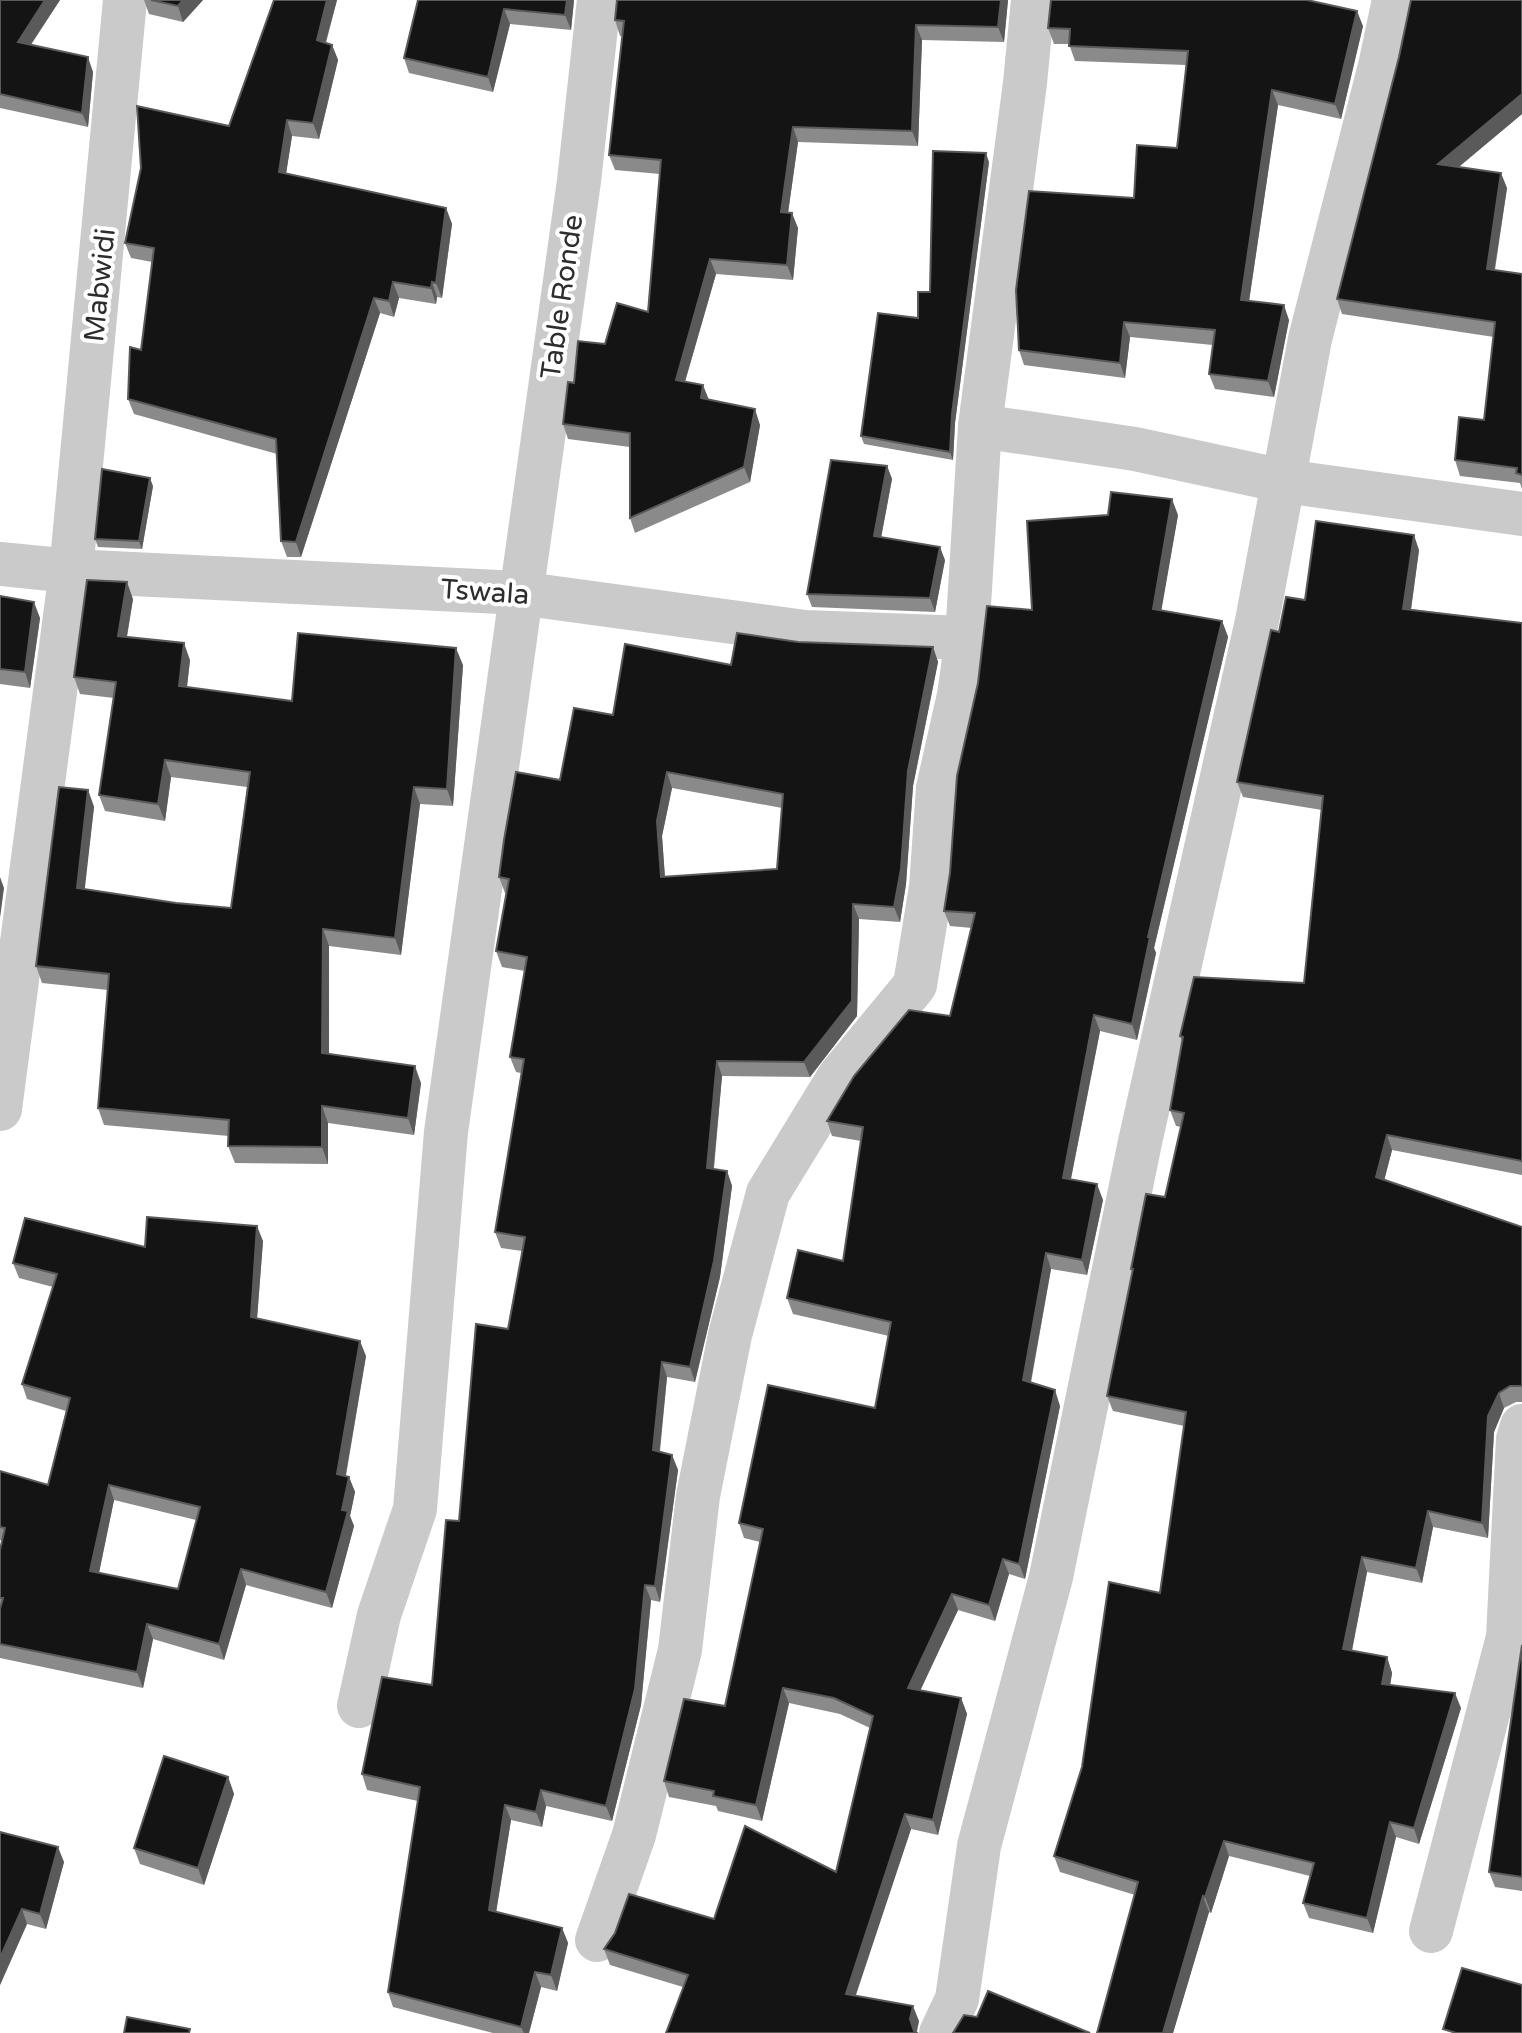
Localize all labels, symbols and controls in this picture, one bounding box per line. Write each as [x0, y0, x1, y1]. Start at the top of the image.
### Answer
street label: Table Ronde [534, 213, 590, 381]
street label: Mabwidi [77, 227, 123, 343]
street label: Tswala [440, 572, 530, 612]

